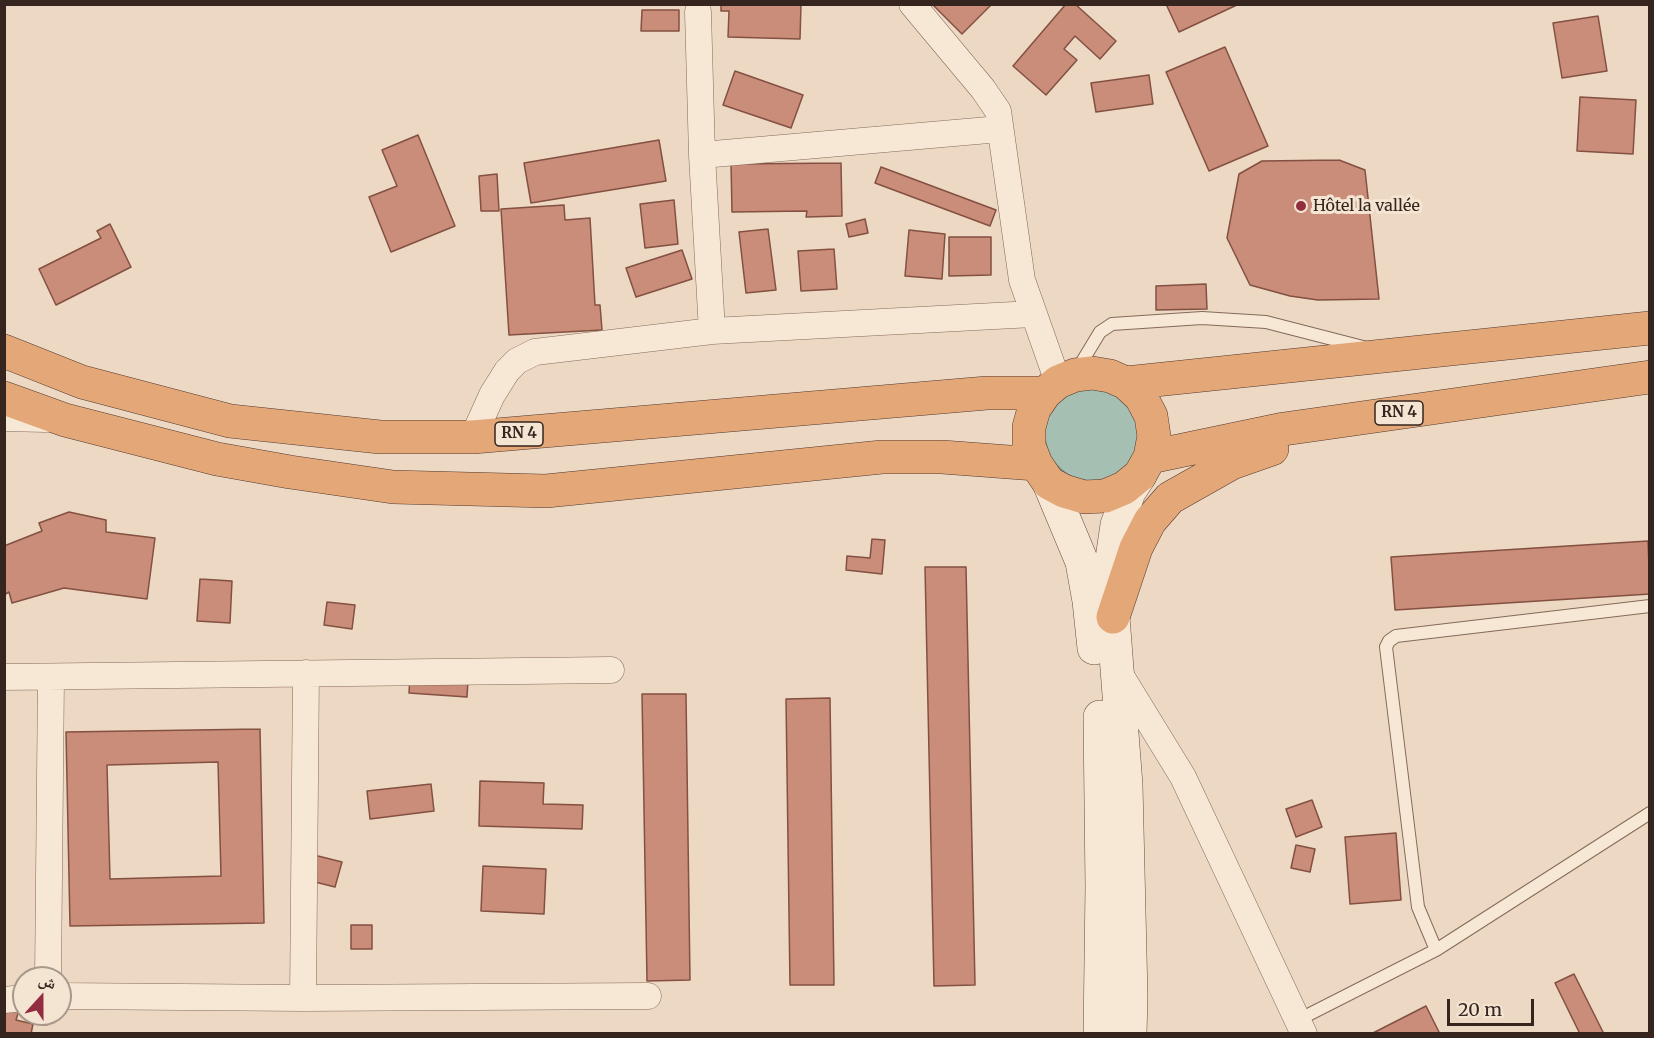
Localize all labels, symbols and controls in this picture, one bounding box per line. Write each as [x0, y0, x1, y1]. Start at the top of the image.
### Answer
place label: Hôtel la vallée [1313, 196, 1420, 216]
marker: Hôtel la vallée [1294, 199, 1308, 213]
road number: RN 4 [1375, 401, 1423, 425]
road number: RN 4 [495, 422, 543, 446]
north arrow [12, 966, 72, 1026]
text: ش [36, 969, 59, 993]
scale bar [1450, 987, 1537, 1025]
text: 20 m [1458, 998, 1502, 1021]

